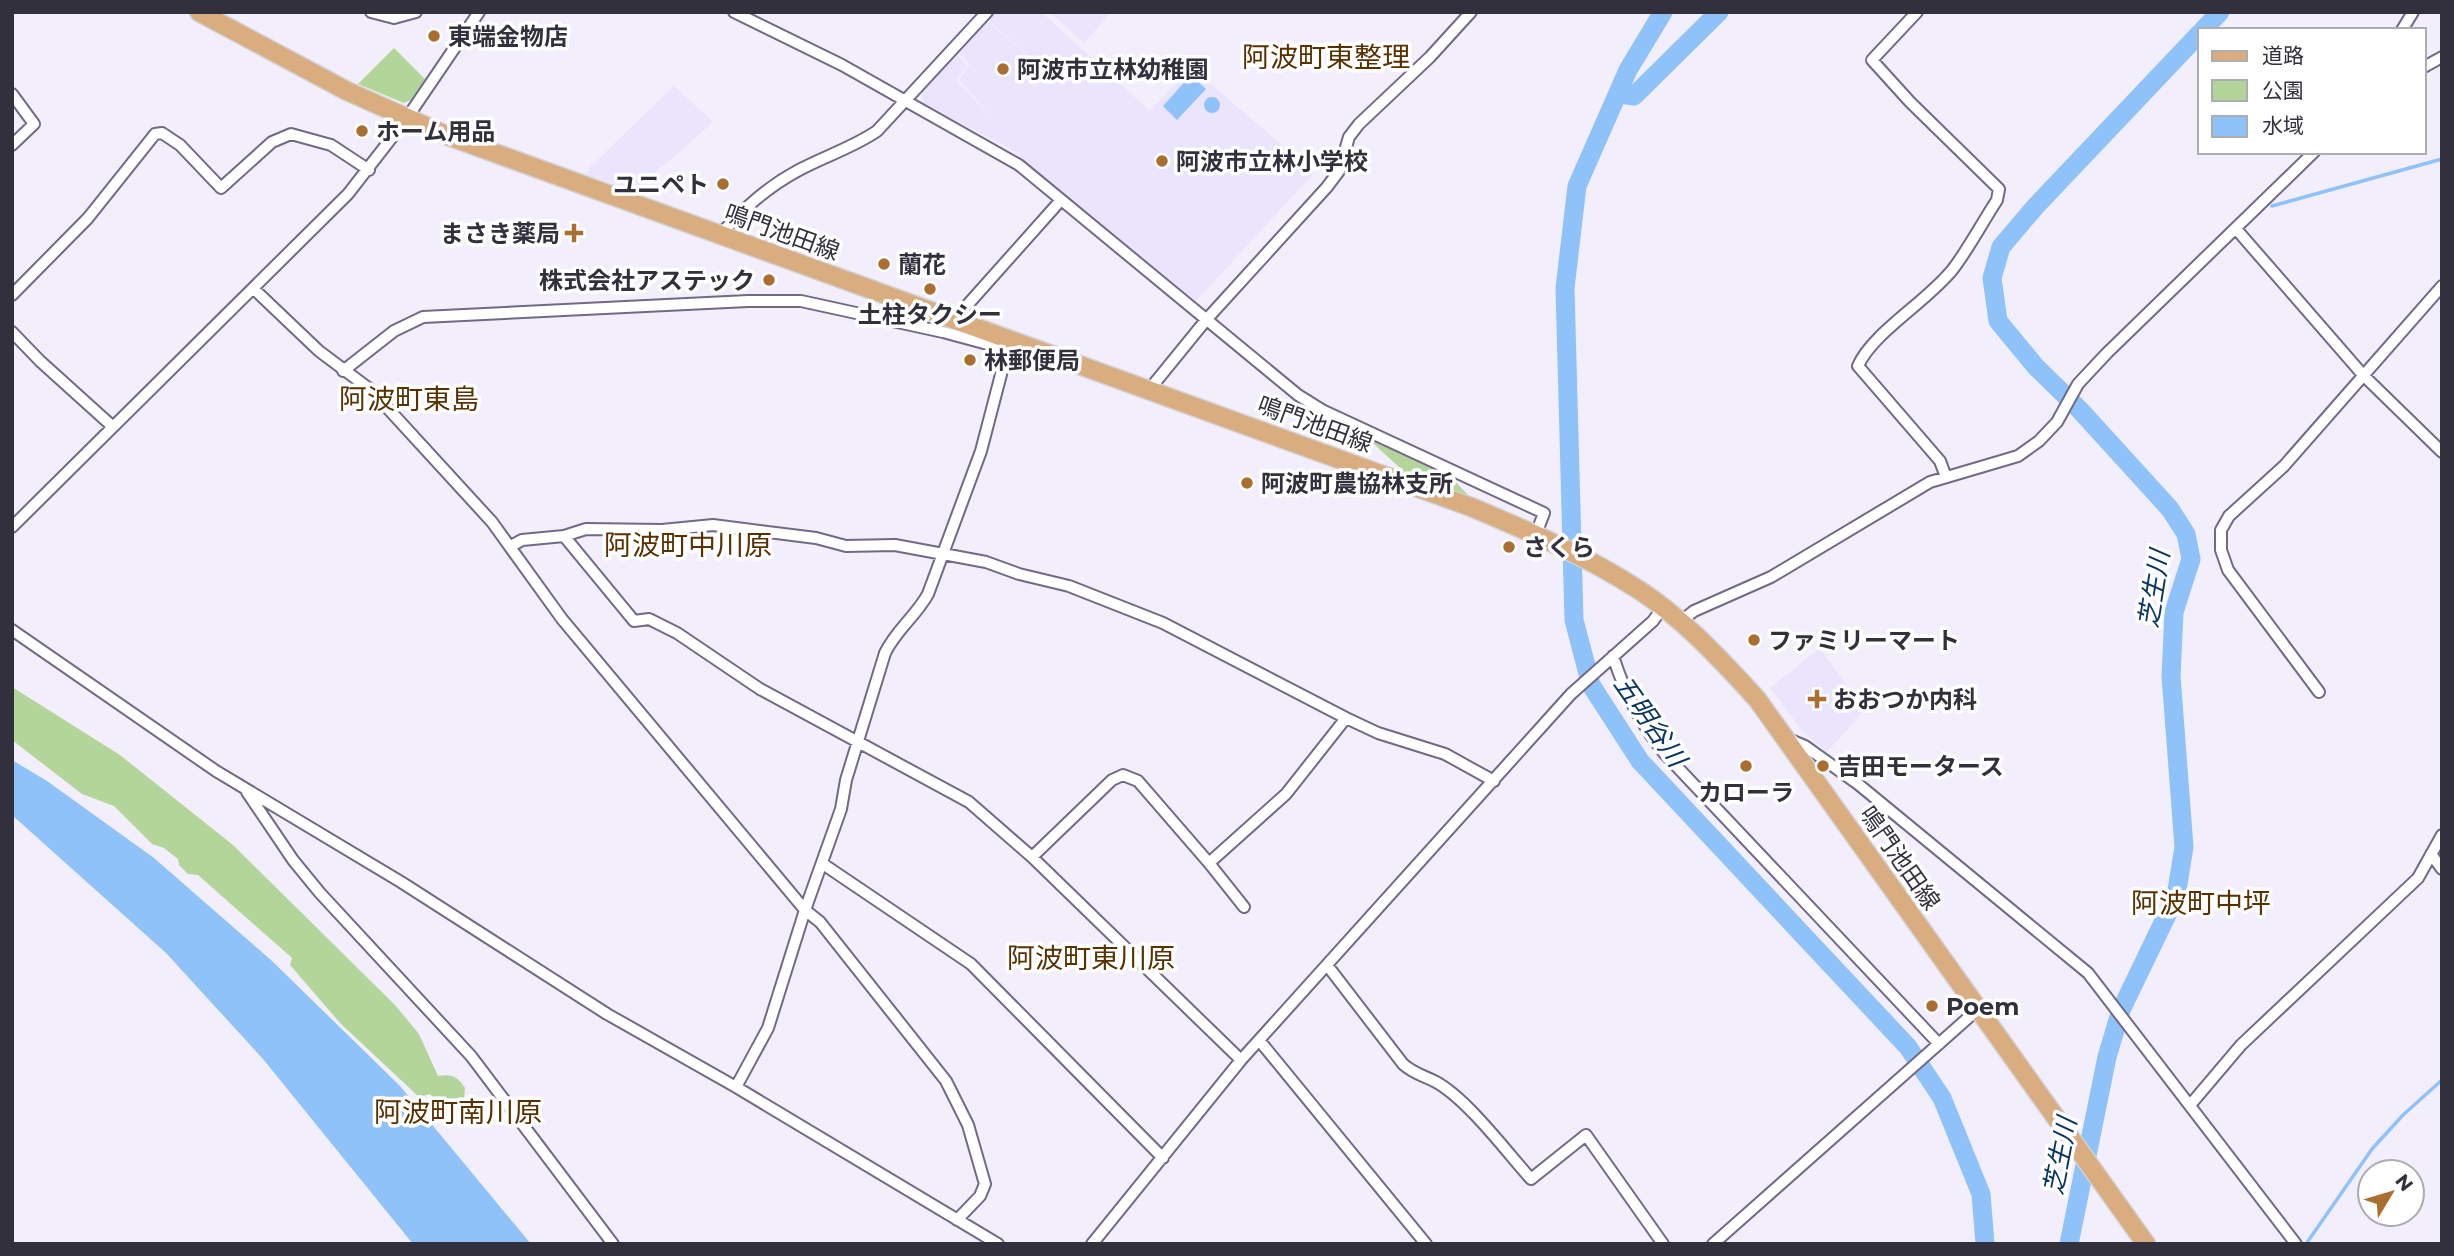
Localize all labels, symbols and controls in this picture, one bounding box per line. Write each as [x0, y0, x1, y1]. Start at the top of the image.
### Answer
place label: 東端金物店 [448, 22, 568, 51]
marker: 東端金物店 [426, 28, 442, 44]
legend [2198, 28, 2426, 154]
district label: 阿波町東整理 [1242, 40, 1410, 74]
text: 道路 [2262, 43, 2304, 68]
place label: 阿波市立林幼稚園 [1017, 55, 1209, 84]
marker: 阿波市立林幼稚園 [995, 61, 1011, 77]
text: 公園 [2262, 78, 2304, 103]
text: 水域 [2262, 113, 2304, 138]
place label: ホーム用品 [376, 117, 495, 146]
marker: ホーム用品 [354, 123, 370, 139]
place label: 阿波市立林小学校 [1176, 147, 1368, 176]
marker: 阿波市立林小学校 [1154, 153, 1170, 169]
place label: ユニペト [613, 170, 709, 199]
marker: ユニペト [715, 176, 731, 192]
street label: 鳴門池田線 [721, 198, 843, 266]
place label: まさき薬局 [440, 219, 560, 248]
marker: まさき薬局 [566, 225, 582, 241]
place label: 蘭花 [898, 250, 946, 279]
marker: 蘭花 [876, 256, 892, 272]
place label: 株式会社アステック [539, 266, 755, 295]
marker: 株式会社アステック [761, 272, 777, 288]
marker: 土柱タクシー [922, 281, 938, 297]
place label: 土柱タクシー [858, 300, 1002, 329]
place label: 林郵便局 [984, 346, 1080, 375]
marker: 林郵便局 [962, 352, 978, 368]
district label: 阿波町東島 [339, 382, 479, 416]
street label: 鳴門池田線 [1254, 390, 1376, 458]
place label: 阿波町農協林支所 [1261, 469, 1453, 498]
marker: 阿波町農協林支所 [1239, 475, 1255, 491]
district label: 阿波町中川原 [604, 528, 772, 562]
place label: さくら [1523, 533, 1595, 562]
marker: さくら [1501, 539, 1517, 555]
water label: 芝生川 [2132, 545, 2176, 630]
place label: ファミリーマート [1768, 626, 1960, 655]
marker: ファミリーマート [1746, 632, 1762, 648]
water label: 五明谷川 [1607, 669, 1695, 775]
place label: おおつか内科 [1833, 685, 1977, 714]
marker: おおつか内科 [1807, 689, 1827, 709]
place label: 吉田モータース [1837, 752, 2004, 781]
marker: カローラ [1738, 758, 1754, 774]
marker: 吉田モータース [1815, 758, 1831, 774]
place label: カローラ [1698, 778, 1794, 807]
street label: 鳴門池田線 [1854, 801, 1946, 915]
district label: 阿波町中坪 [2131, 886, 2271, 920]
district label: 阿波町東川原 [1007, 941, 1175, 975]
place label: Poem [1946, 992, 2019, 1021]
marker: Poem [1924, 998, 1940, 1014]
district label: 阿波町南川原 [374, 1095, 542, 1129]
water label: 芝生川 [2037, 1112, 2084, 1197]
north arrow [2356, 1158, 2426, 1228]
text: N [2390, 1170, 2418, 1196]

